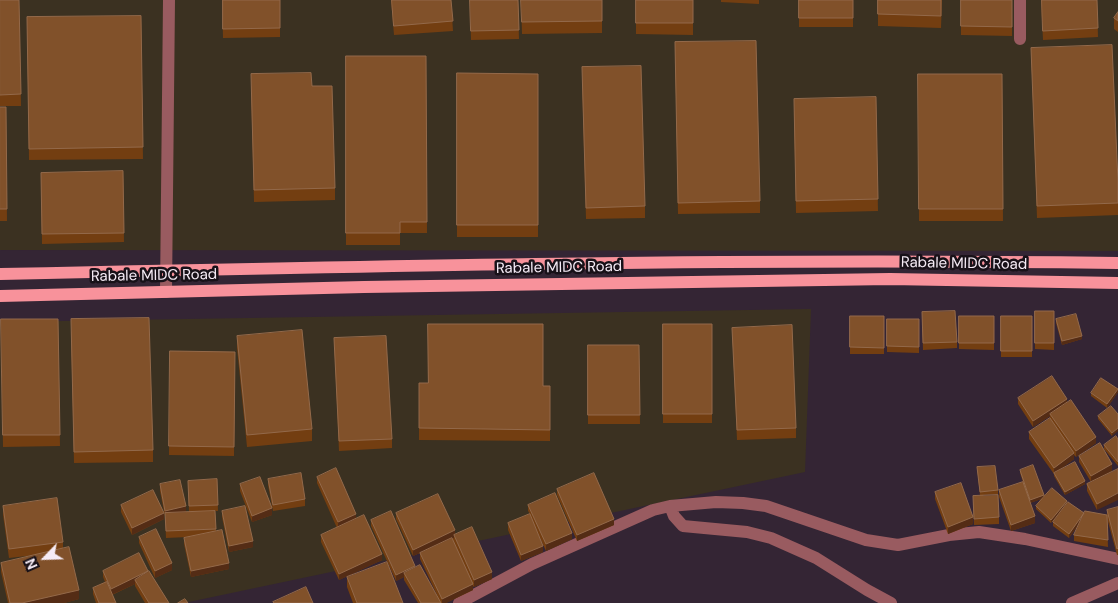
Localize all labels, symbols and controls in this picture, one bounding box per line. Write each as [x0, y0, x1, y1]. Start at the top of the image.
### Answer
street label: Rabale MIDC Road [901, 254, 1027, 274]
street label: Rabale MIDC Road [496, 258, 622, 278]
street label: Rabale MIDC Road [91, 266, 217, 286]
north arrow [20, 533, 70, 583]
text: N [21, 556, 42, 572]

